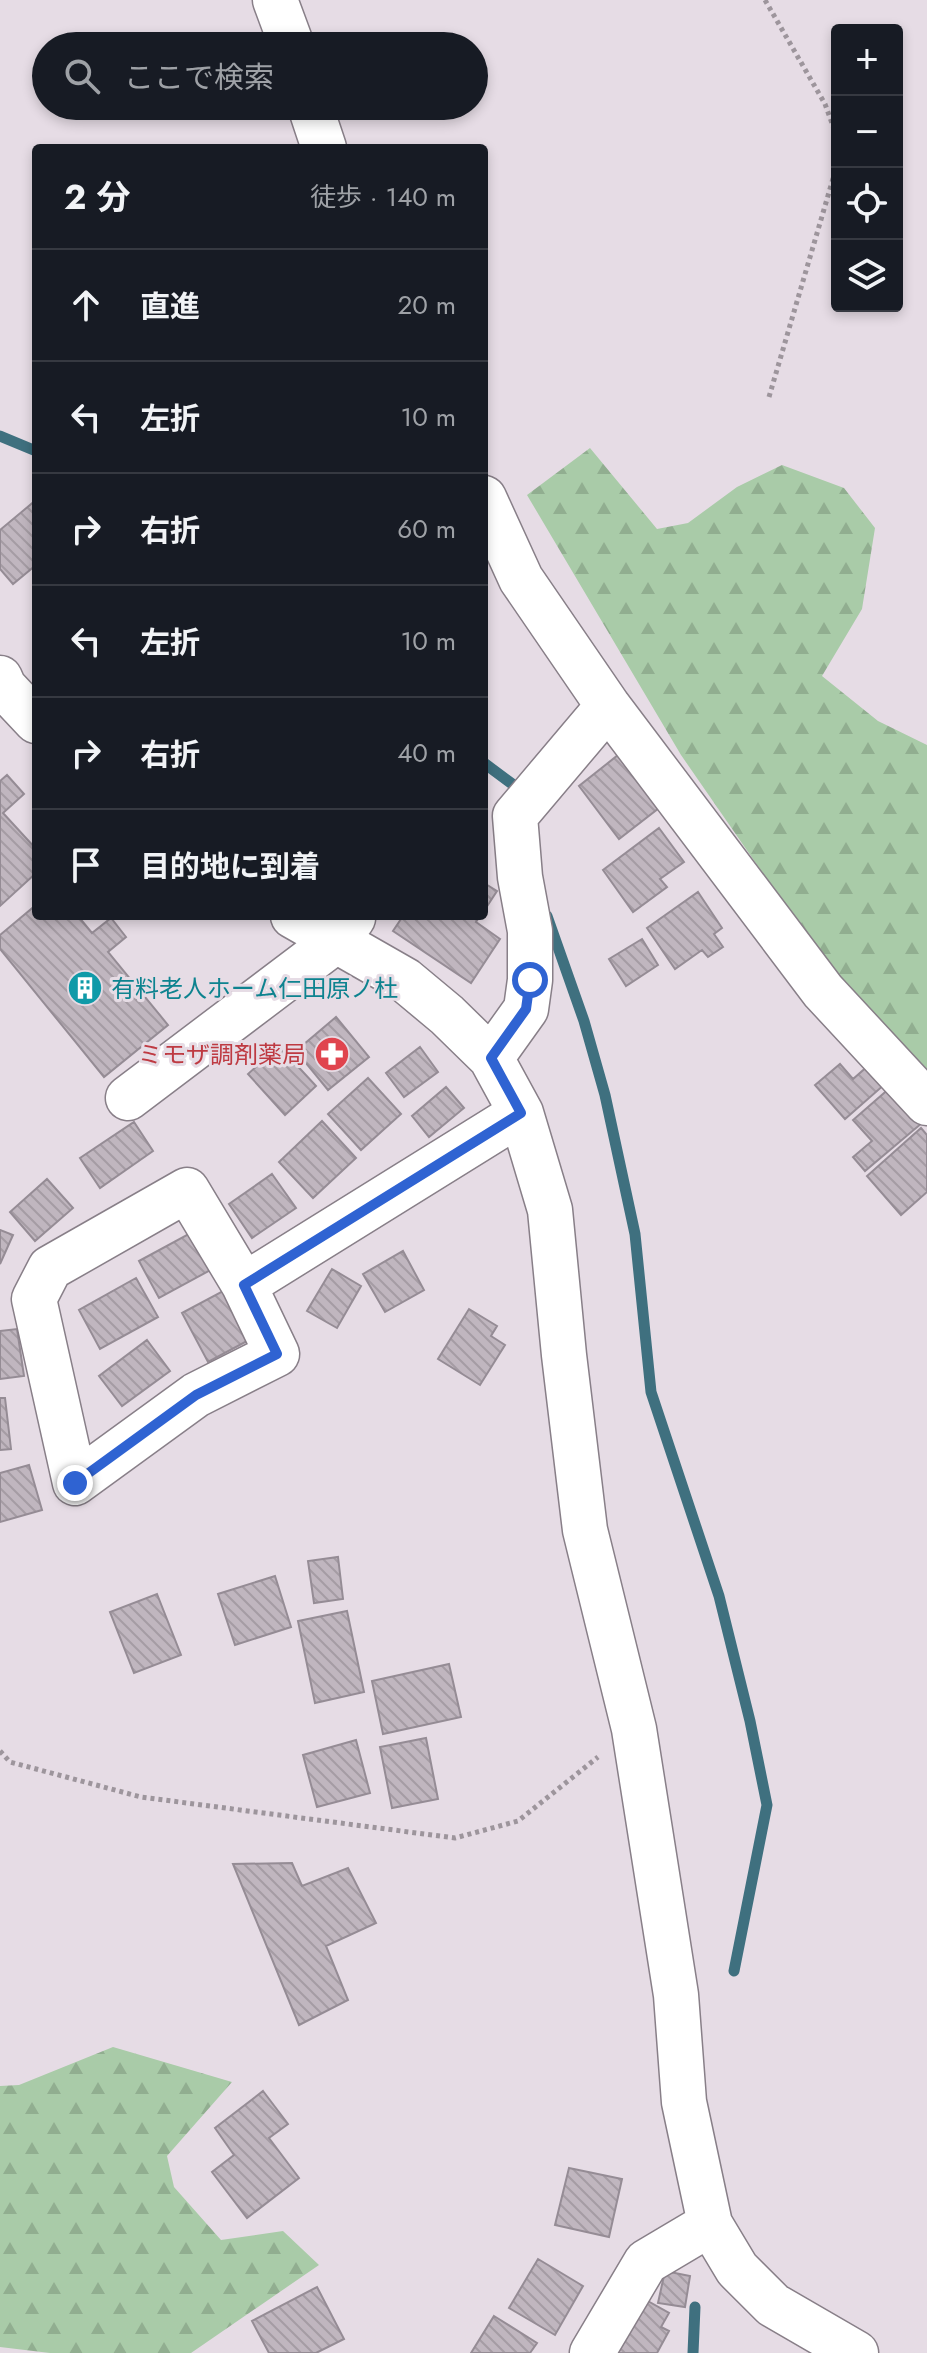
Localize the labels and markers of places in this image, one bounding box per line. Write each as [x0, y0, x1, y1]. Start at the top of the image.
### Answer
building icon: 有料老人ホーム仁田原ノ杜 [66, 969, 104, 1007]
place label: 有料老人ホーム仁田原ノ杜 [111, 971, 398, 1006]
pharmacy icon: ミモザ調剤薬局 [313, 1035, 351, 1073]
place label: ミモザ調剤薬局 [138, 1037, 306, 1072]

